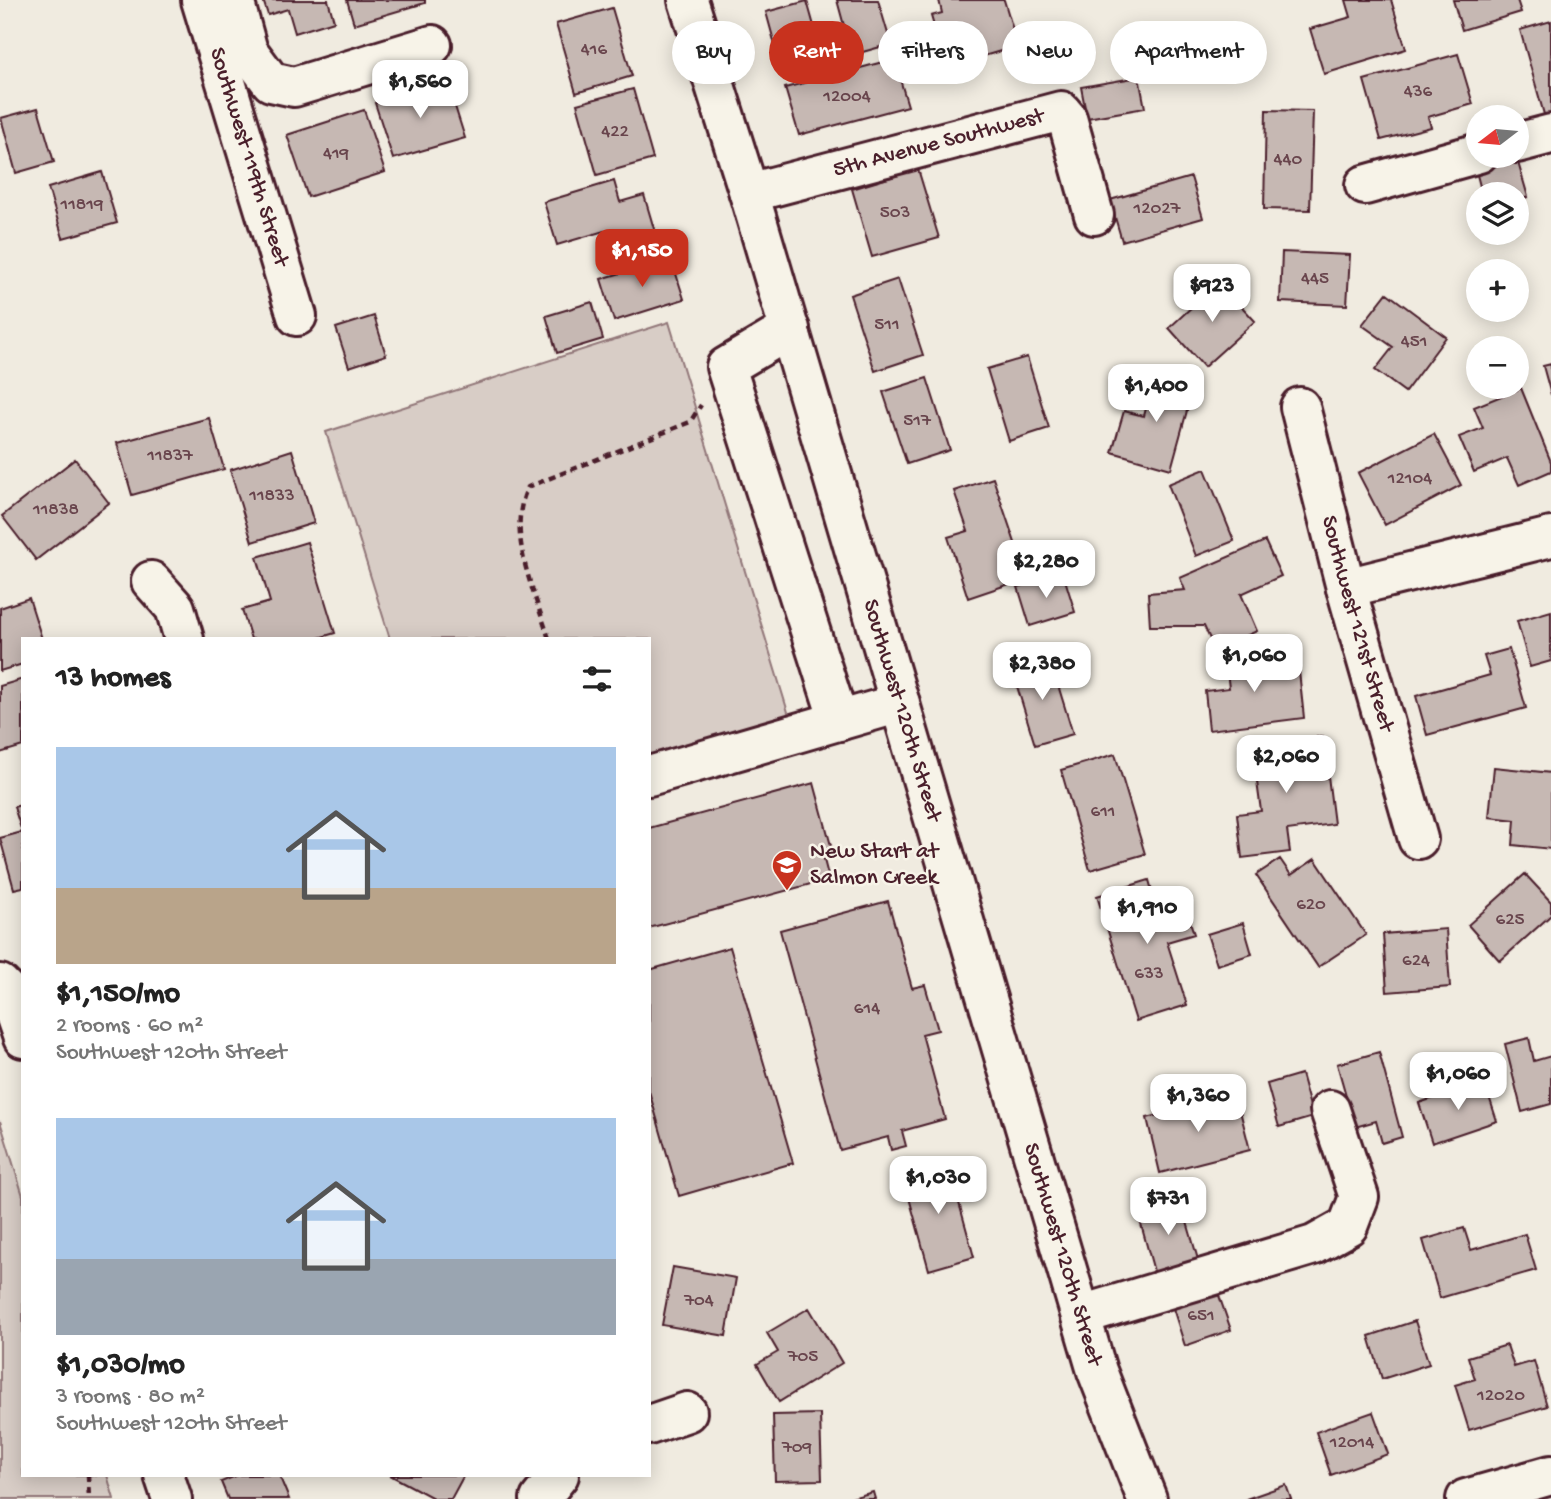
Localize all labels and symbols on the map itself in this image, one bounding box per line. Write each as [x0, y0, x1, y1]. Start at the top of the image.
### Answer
house number: 416 [581, 39, 608, 62]
street label: Southwest 119th Street [203, 44, 295, 271]
pin: $1,560 [363, 60, 477, 120]
house number: 436 [1404, 81, 1433, 104]
house number: 12004 [822, 86, 871, 109]
street label: 5th Avenue Southwest [830, 102, 1048, 184]
north arrow [1466, 105, 1530, 168]
house number: 422 [601, 121, 629, 144]
house number: 419 [323, 143, 350, 166]
house number: 440 [1274, 149, 1303, 172]
house number: 11819 [60, 194, 104, 217]
house number: 12027 [1133, 198, 1182, 221]
house number: 503 [880, 202, 910, 225]
pin: $1,150 [585, 230, 699, 289]
pin: $923 [1171, 264, 1253, 324]
house number: 445 [1301, 268, 1329, 291]
house number: 511 [874, 314, 900, 337]
house number: 451 [1401, 331, 1427, 354]
pin: $1,400 [1099, 364, 1213, 424]
house number: 517 [903, 410, 932, 433]
house number: 11837 [146, 445, 194, 468]
house number: 12104 [1387, 468, 1432, 491]
house number: 11833 [248, 485, 295, 508]
house number: 11838 [32, 499, 79, 522]
street label: Southwest 121st Street [1315, 513, 1400, 736]
pin: $2,280 [989, 540, 1103, 600]
street label: Southwest 120th Street [856, 596, 948, 826]
pin: $1,060 [1197, 634, 1311, 694]
pin: $2,380 [985, 642, 1099, 702]
pin: $2,060 [1229, 736, 1343, 795]
house number: 611 [1091, 801, 1115, 824]
place label: New Start at Salmon Creek [810, 839, 940, 892]
school or university icon: New Start at Salmon Creek [770, 848, 804, 892]
pin: $1,910 [1090, 886, 1204, 946]
house number: 620 [1296, 894, 1326, 917]
house number: 625 [1496, 909, 1524, 932]
house number: 624 [1402, 950, 1430, 973]
house number: 633 [1134, 963, 1164, 986]
house number: 614 [854, 998, 880, 1021]
pin: $1,060 [1401, 1052, 1515, 1112]
pin: $1,360 [1141, 1074, 1255, 1134]
street label: Southwest 120th Street [1017, 1140, 1109, 1370]
pin: $1,030 [881, 1156, 995, 1216]
pin: $731 [1127, 1178, 1209, 1237]
house number: 704 [683, 1290, 714, 1313]
house number: 651 [1187, 1305, 1215, 1328]
house number: 705 [787, 1346, 818, 1369]
house number: 12020 [1476, 1385, 1525, 1408]
house number: 12014 [1329, 1432, 1374, 1455]
house number: 709 [781, 1437, 813, 1460]

